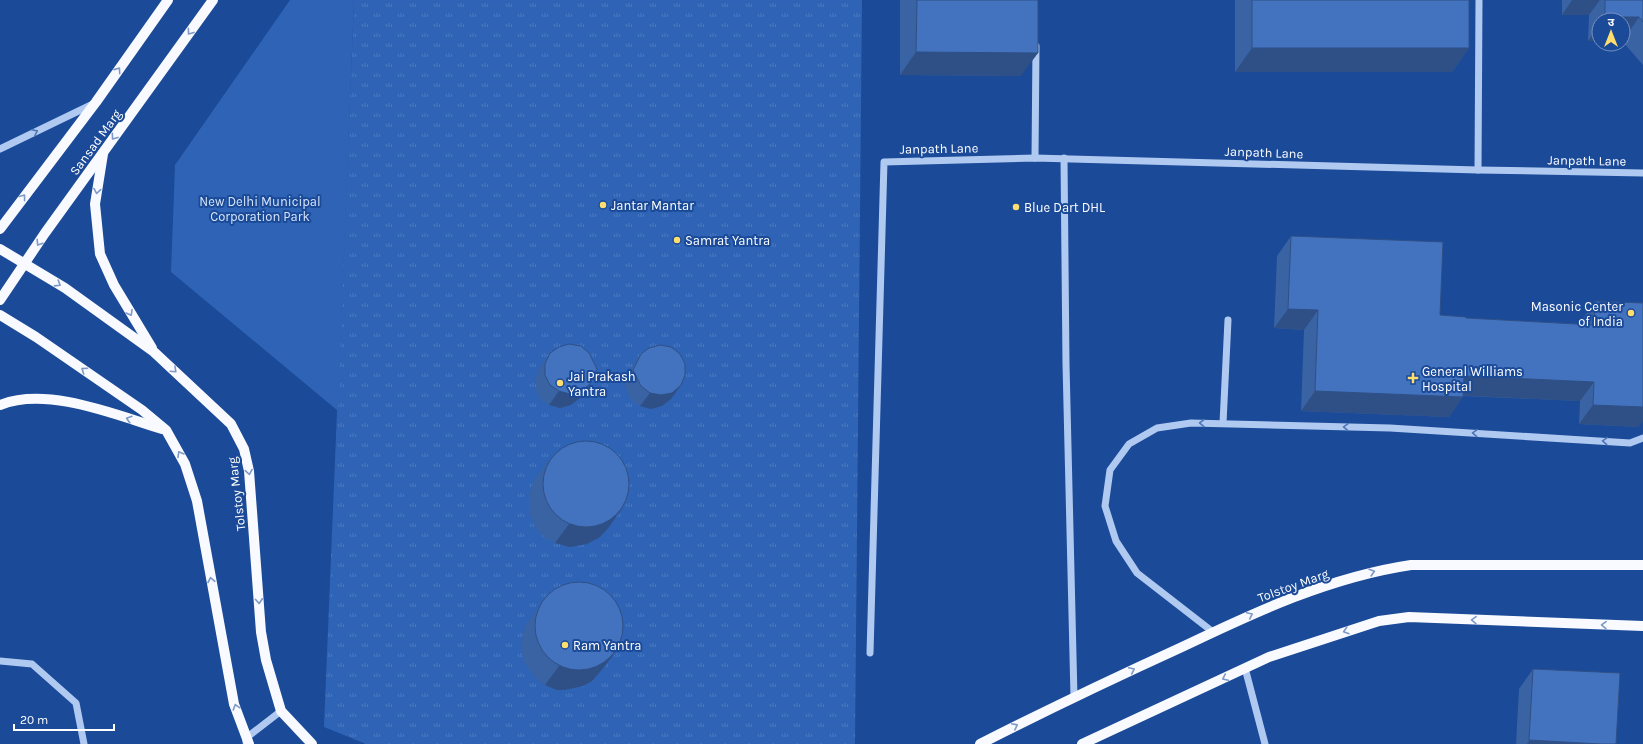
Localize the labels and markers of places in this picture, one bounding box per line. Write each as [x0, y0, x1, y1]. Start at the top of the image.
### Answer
place label: Jantar Mantar [611, 198, 694, 213]
marker: Jantar Mantar [598, 200, 608, 210]
place label: Blue Dart DHL [1024, 200, 1105, 215]
marker: Blue Dart DHL [1011, 202, 1021, 212]
place label: Samrat Yantra [685, 233, 770, 248]
marker: Samrat Yantra [672, 235, 682, 245]
place label: Masonic Center of India [1531, 299, 1623, 329]
marker: Masonic Center of India [1626, 308, 1636, 318]
place label: General Williams Hospital [1422, 364, 1523, 394]
place label: Jai Prakash Yantra [568, 369, 636, 399]
marker: General Williams Hospital [1407, 372, 1419, 384]
marker: Jai Prakash Yantra [555, 378, 565, 388]
place label: Ram Yantra [573, 638, 641, 653]
marker: Ram Yantra [560, 640, 570, 650]

